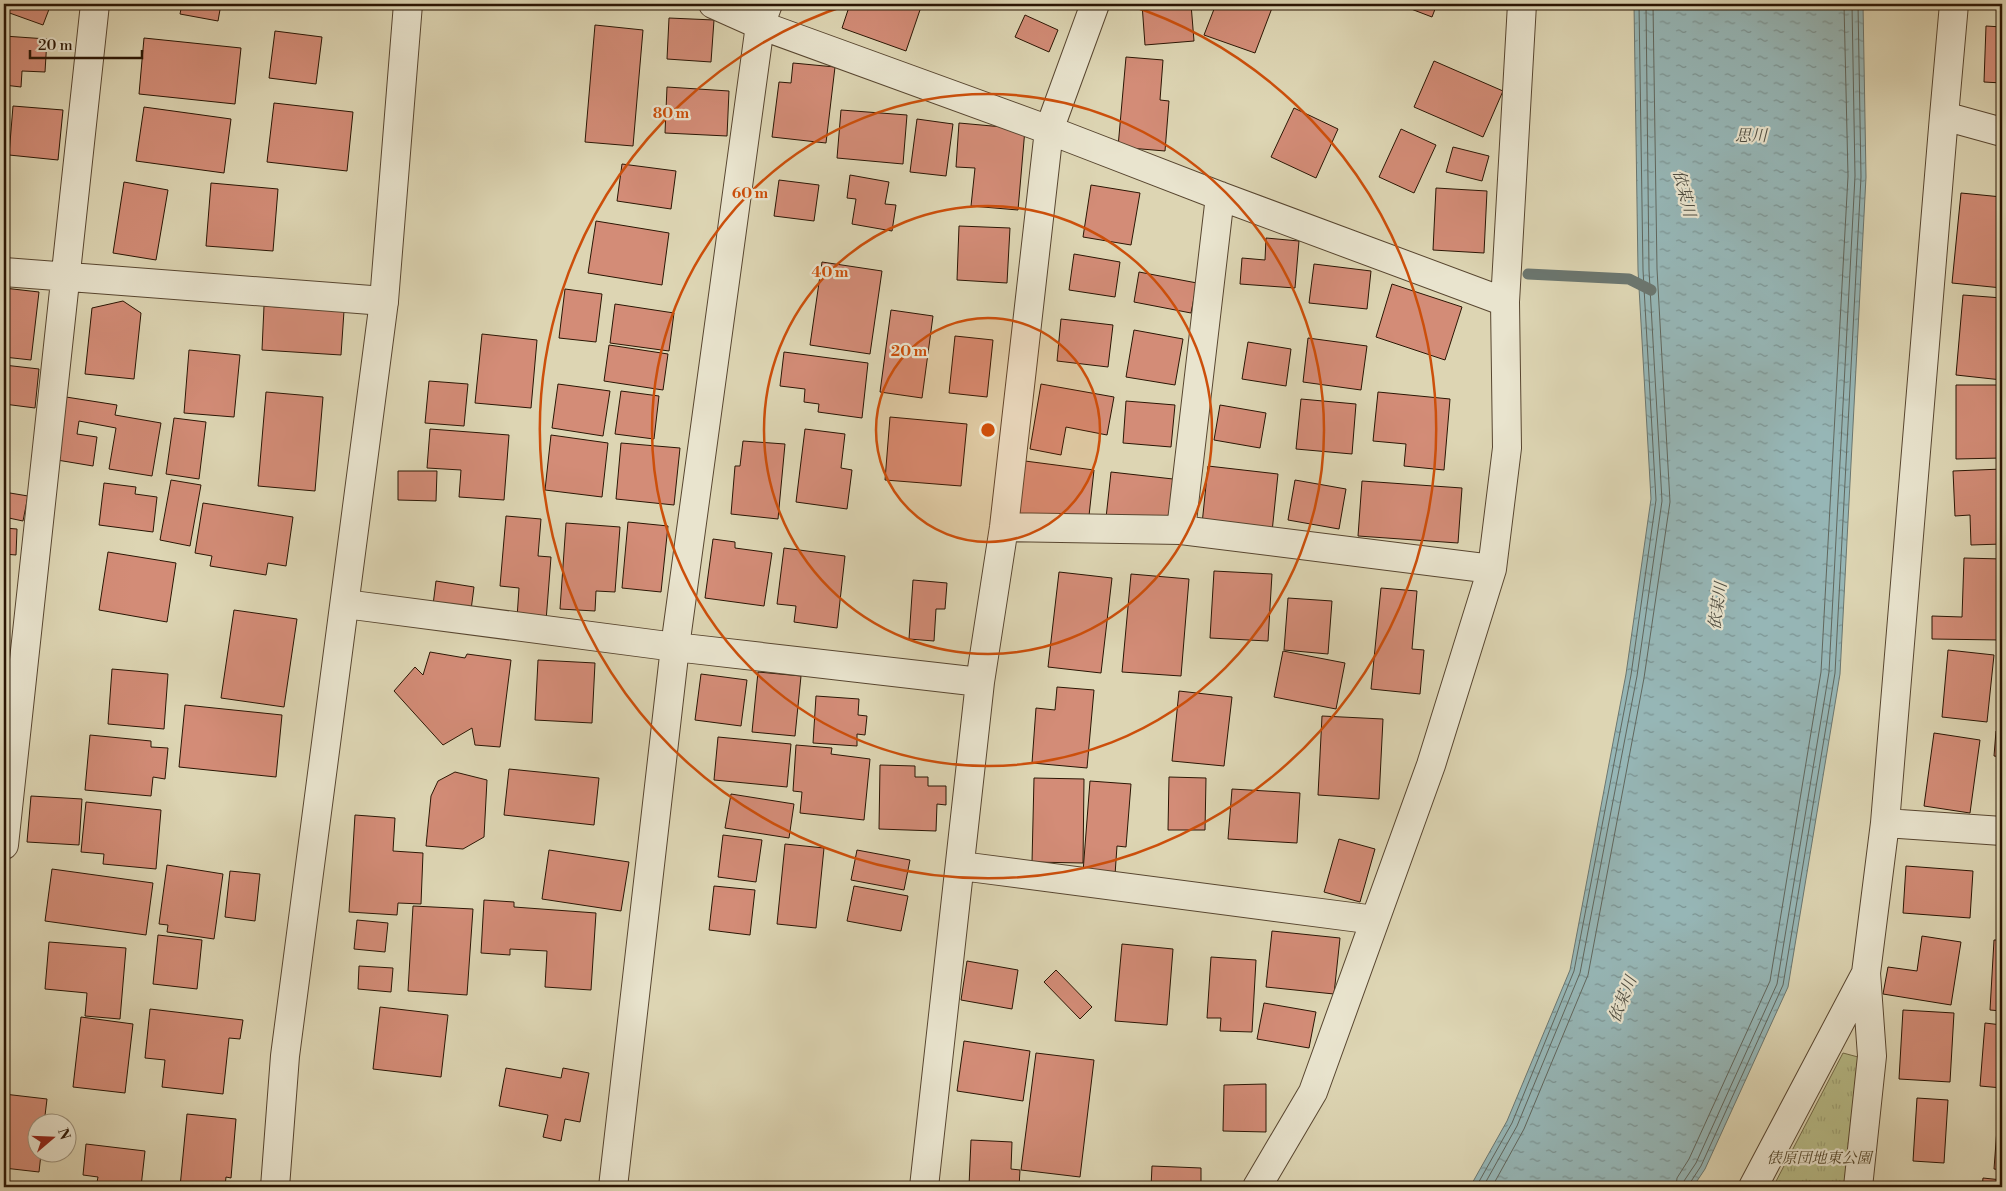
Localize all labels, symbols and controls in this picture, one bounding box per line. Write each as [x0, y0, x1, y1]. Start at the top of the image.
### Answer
scale bar [30, 28, 142, 60]
text: 20 m [38, 36, 73, 55]
text: 80 m [653, 104, 690, 123]
water label: 思川 [1735, 126, 1769, 146]
water label: 依某川 [1669, 168, 1700, 221]
text: 60 m [732, 184, 769, 203]
text: 40 m [811, 263, 849, 282]
text: 20 m [891, 342, 928, 361]
centre of rings [979, 421, 997, 439]
water label: 依某川 [1705, 579, 1732, 631]
water label: 依某川 [1605, 972, 1642, 1025]
north arrow [28, 1114, 78, 1164]
text: N [53, 1126, 74, 1142]
park label: 俵原団地東公園 [1766, 1149, 1874, 1168]

